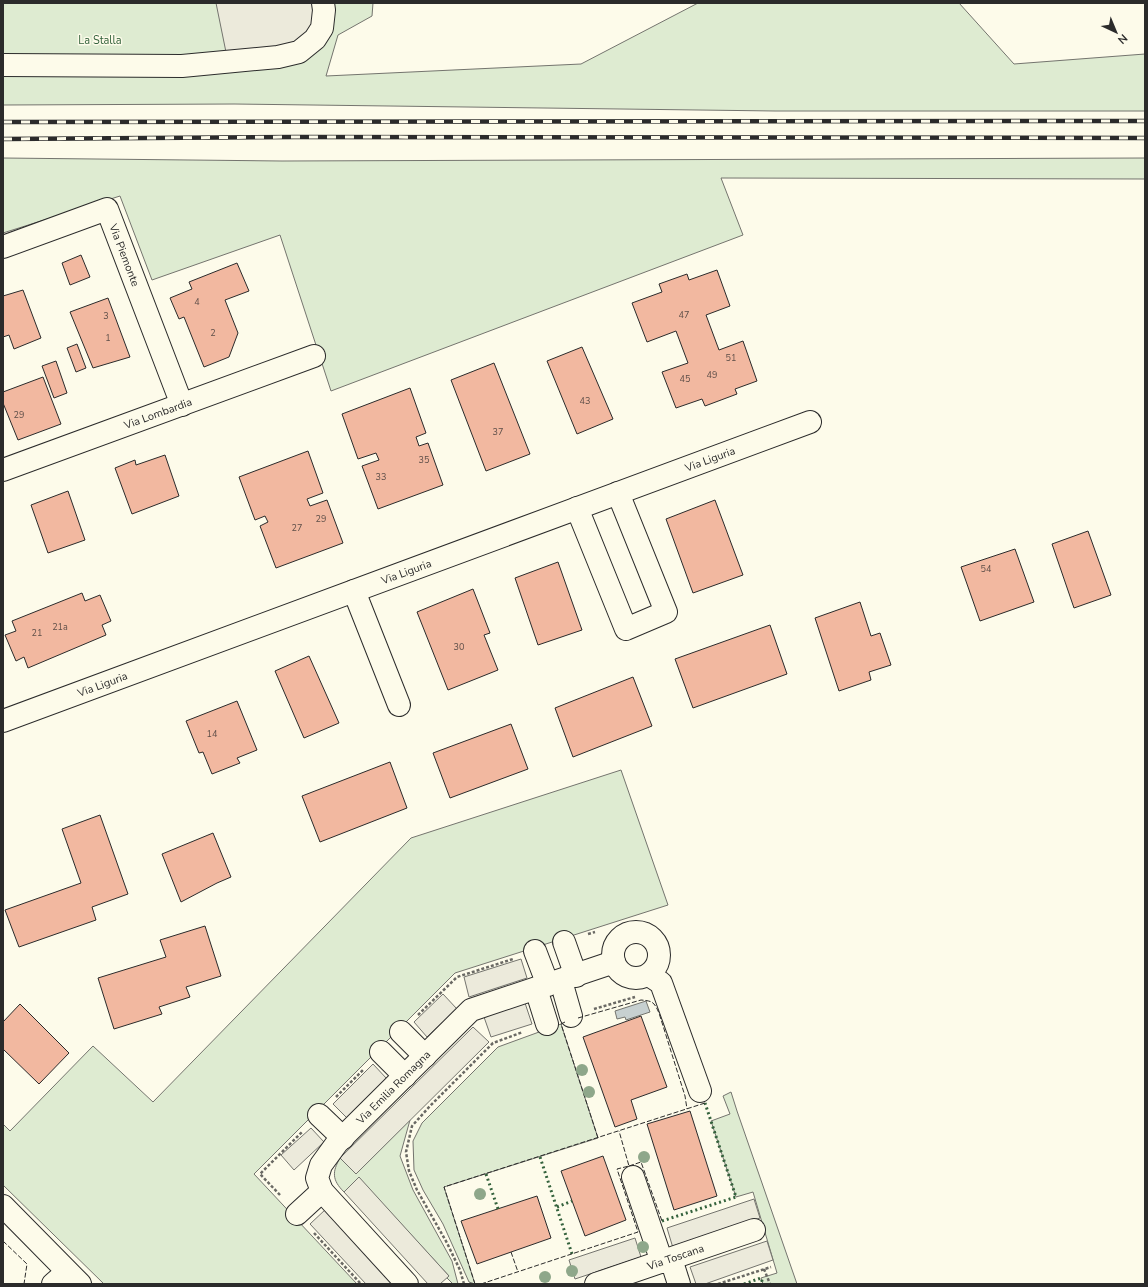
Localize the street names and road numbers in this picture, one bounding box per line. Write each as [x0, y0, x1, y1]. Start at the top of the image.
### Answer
street label: Via Piemonte [105, 221, 143, 289]
street label: Via Lombardia [121, 394, 194, 433]
street label: Via Liguria [682, 443, 738, 476]
street label: Via Liguria [378, 556, 434, 589]
street label: Via Liguria [74, 668, 130, 701]
street label: Via Emilia Romagna [353, 1047, 434, 1128]
street label: Via Toscana [644, 1241, 706, 1274]

